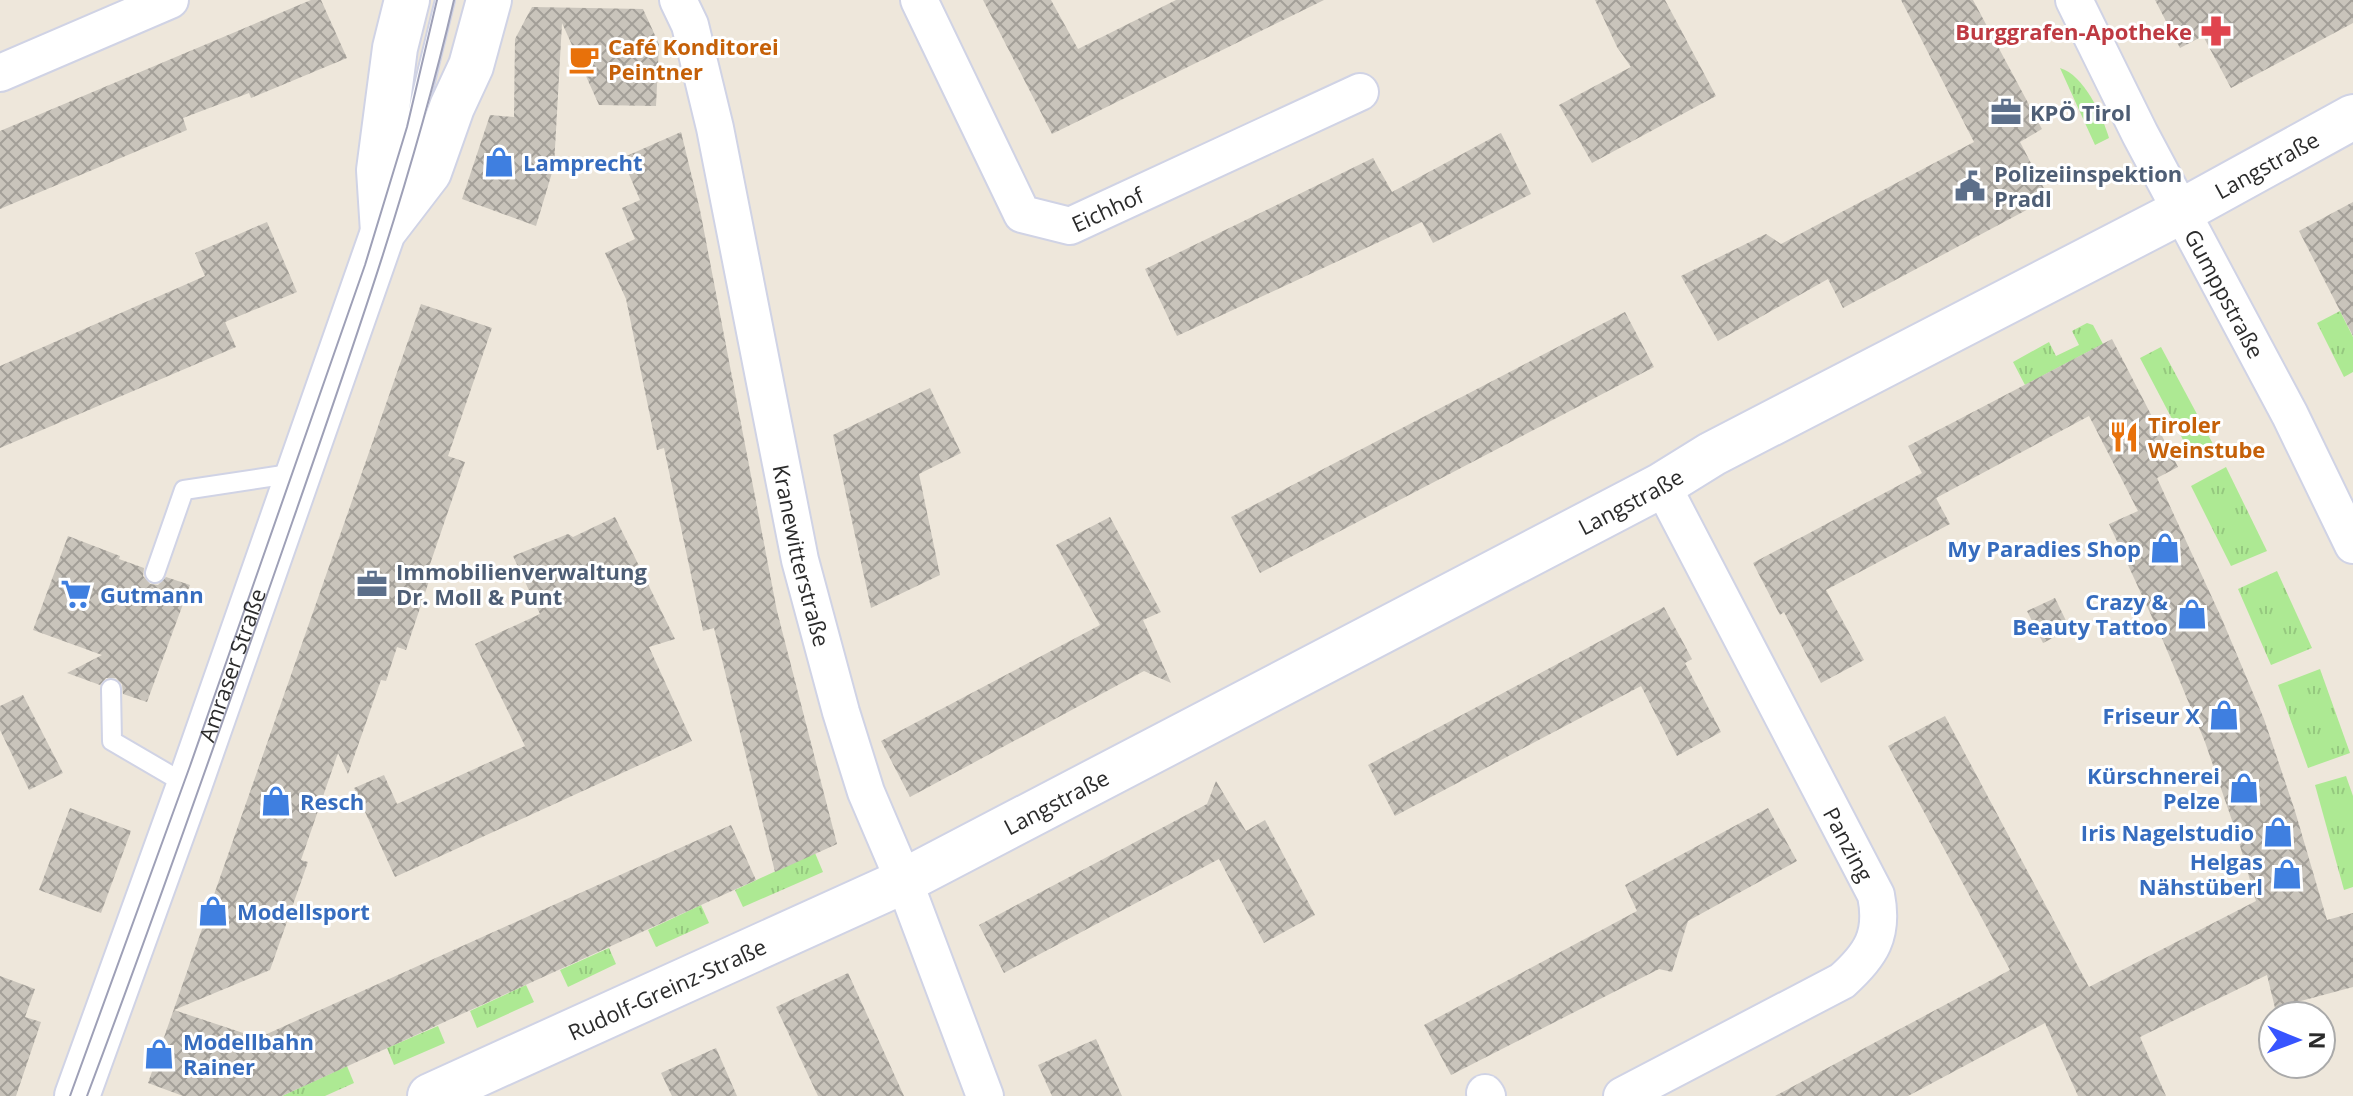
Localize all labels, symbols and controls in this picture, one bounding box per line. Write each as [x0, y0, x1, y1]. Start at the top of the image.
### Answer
pharmacy icon: Burggrafen-Apotheke [2199, 14, 2233, 48]
place label: Burggrafen-Apotheke [1955, 16, 2192, 46]
place label: Café Konditorei Peintner [608, 31, 779, 86]
cafe icon: Café Konditorei Peintner [567, 42, 601, 76]
office icon: KPÖ Tirol [1989, 95, 2023, 129]
place label: KPÖ Tirol [2030, 97, 2131, 127]
street label: Langstraße [2209, 124, 2324, 205]
shop icon: Lamprecht [482, 145, 516, 179]
place label: Lamprecht [523, 147, 643, 177]
place label: Polizeiinspektion Pradl [1994, 158, 2182, 213]
public building icon: Polizeiinspektion Pradl [1953, 169, 1987, 203]
street label: Eichhof [1066, 179, 1149, 238]
street label: Gumppstraße [2178, 223, 2272, 363]
place label: Tiroler Weinstube [2148, 409, 2265, 464]
restaurant icon: Tiroler Weinstube [2107, 420, 2141, 454]
street label: Langstraße [1573, 461, 1688, 541]
street label: Kranewitterstraße [767, 462, 838, 650]
shop icon: My Paradies Shop [2148, 531, 2182, 565]
place label: My Paradies Shop [1947, 533, 2141, 563]
place label: Immobilienverwaltung Dr. Moll & Punt [396, 556, 647, 611]
office icon: Immobilienverwaltung Dr. Moll & Punt [355, 567, 389, 601]
supermarket icon: Gutmann [59, 577, 93, 611]
place label: Gutmann [100, 579, 204, 609]
street label: Amraser Straße [191, 584, 272, 745]
place label: Crazy & Beauty Tattoo [2012, 586, 2168, 641]
shop icon: Crazy & Beauty Tattoo [2175, 597, 2209, 631]
shop icon: Friseur X [2207, 698, 2241, 732]
place label: Friseur X [2102, 700, 2200, 730]
place label: Kürschnerei Pelze [2087, 760, 2220, 815]
street label: Langstraße [998, 762, 1114, 841]
shop icon: Kürschnerei Pelze [2227, 771, 2261, 805]
shop icon: Resch [259, 784, 293, 818]
place label: Resch [300, 786, 364, 816]
street label: Panzing [1817, 802, 1881, 887]
shop icon: Iris Nagelstudio [2261, 815, 2295, 849]
place label: Iris Nagelstudio [2081, 817, 2254, 847]
place label: Helgas Nähstüberl [2139, 846, 2263, 901]
shop icon: Helgas Nähstüberl [2270, 857, 2304, 891]
shop icon: Modellsport [196, 894, 230, 928]
place label: Modellsport [237, 896, 370, 926]
street label: Rudolf-Greinz-Straße [563, 931, 771, 1047]
north arrow [2257, 1000, 2337, 1080]
place label: Modellbahn Rainer [183, 1026, 314, 1081]
text: N [2303, 1031, 2333, 1050]
shop icon: Modellbahn Rainer [142, 1037, 176, 1071]

